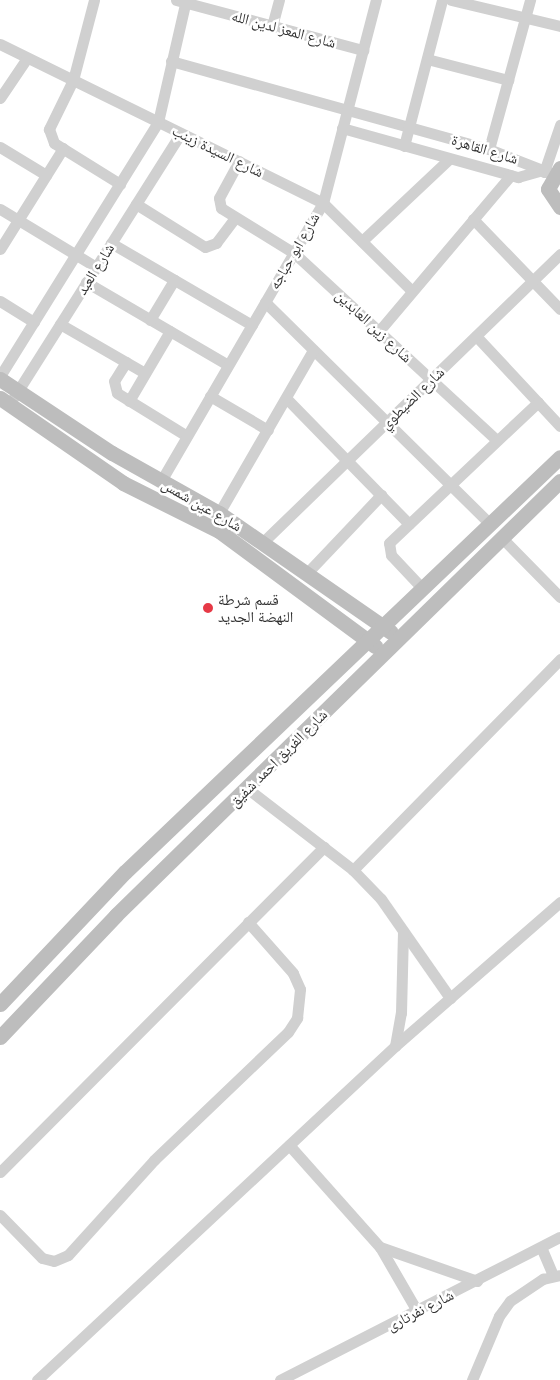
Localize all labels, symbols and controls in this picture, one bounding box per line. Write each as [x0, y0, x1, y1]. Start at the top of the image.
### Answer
street label: شارع المعز لدين الله [230, 6, 338, 52]
street label: شارع السيدة زينب [169, 121, 267, 181]
street label: شارع القاهرة [450, 130, 520, 168]
street label: شارع ابو حباجه [265, 210, 323, 292]
street label: شارع العبد [72, 240, 118, 298]
street label: شارع زين العابدين [332, 286, 416, 366]
street label: شارع الضيطوي [376, 363, 448, 433]
street label: شارع عين شمس [159, 475, 245, 535]
place label: قسم شرطة النهضة الجديد [218, 590, 293, 625]
marker: قسم شرطة النهضة الجديد [202, 602, 214, 614]
street label: شارع الفريق احمد شفيق [225, 705, 331, 811]
street label: شارع نفرتارى [384, 1286, 456, 1334]

